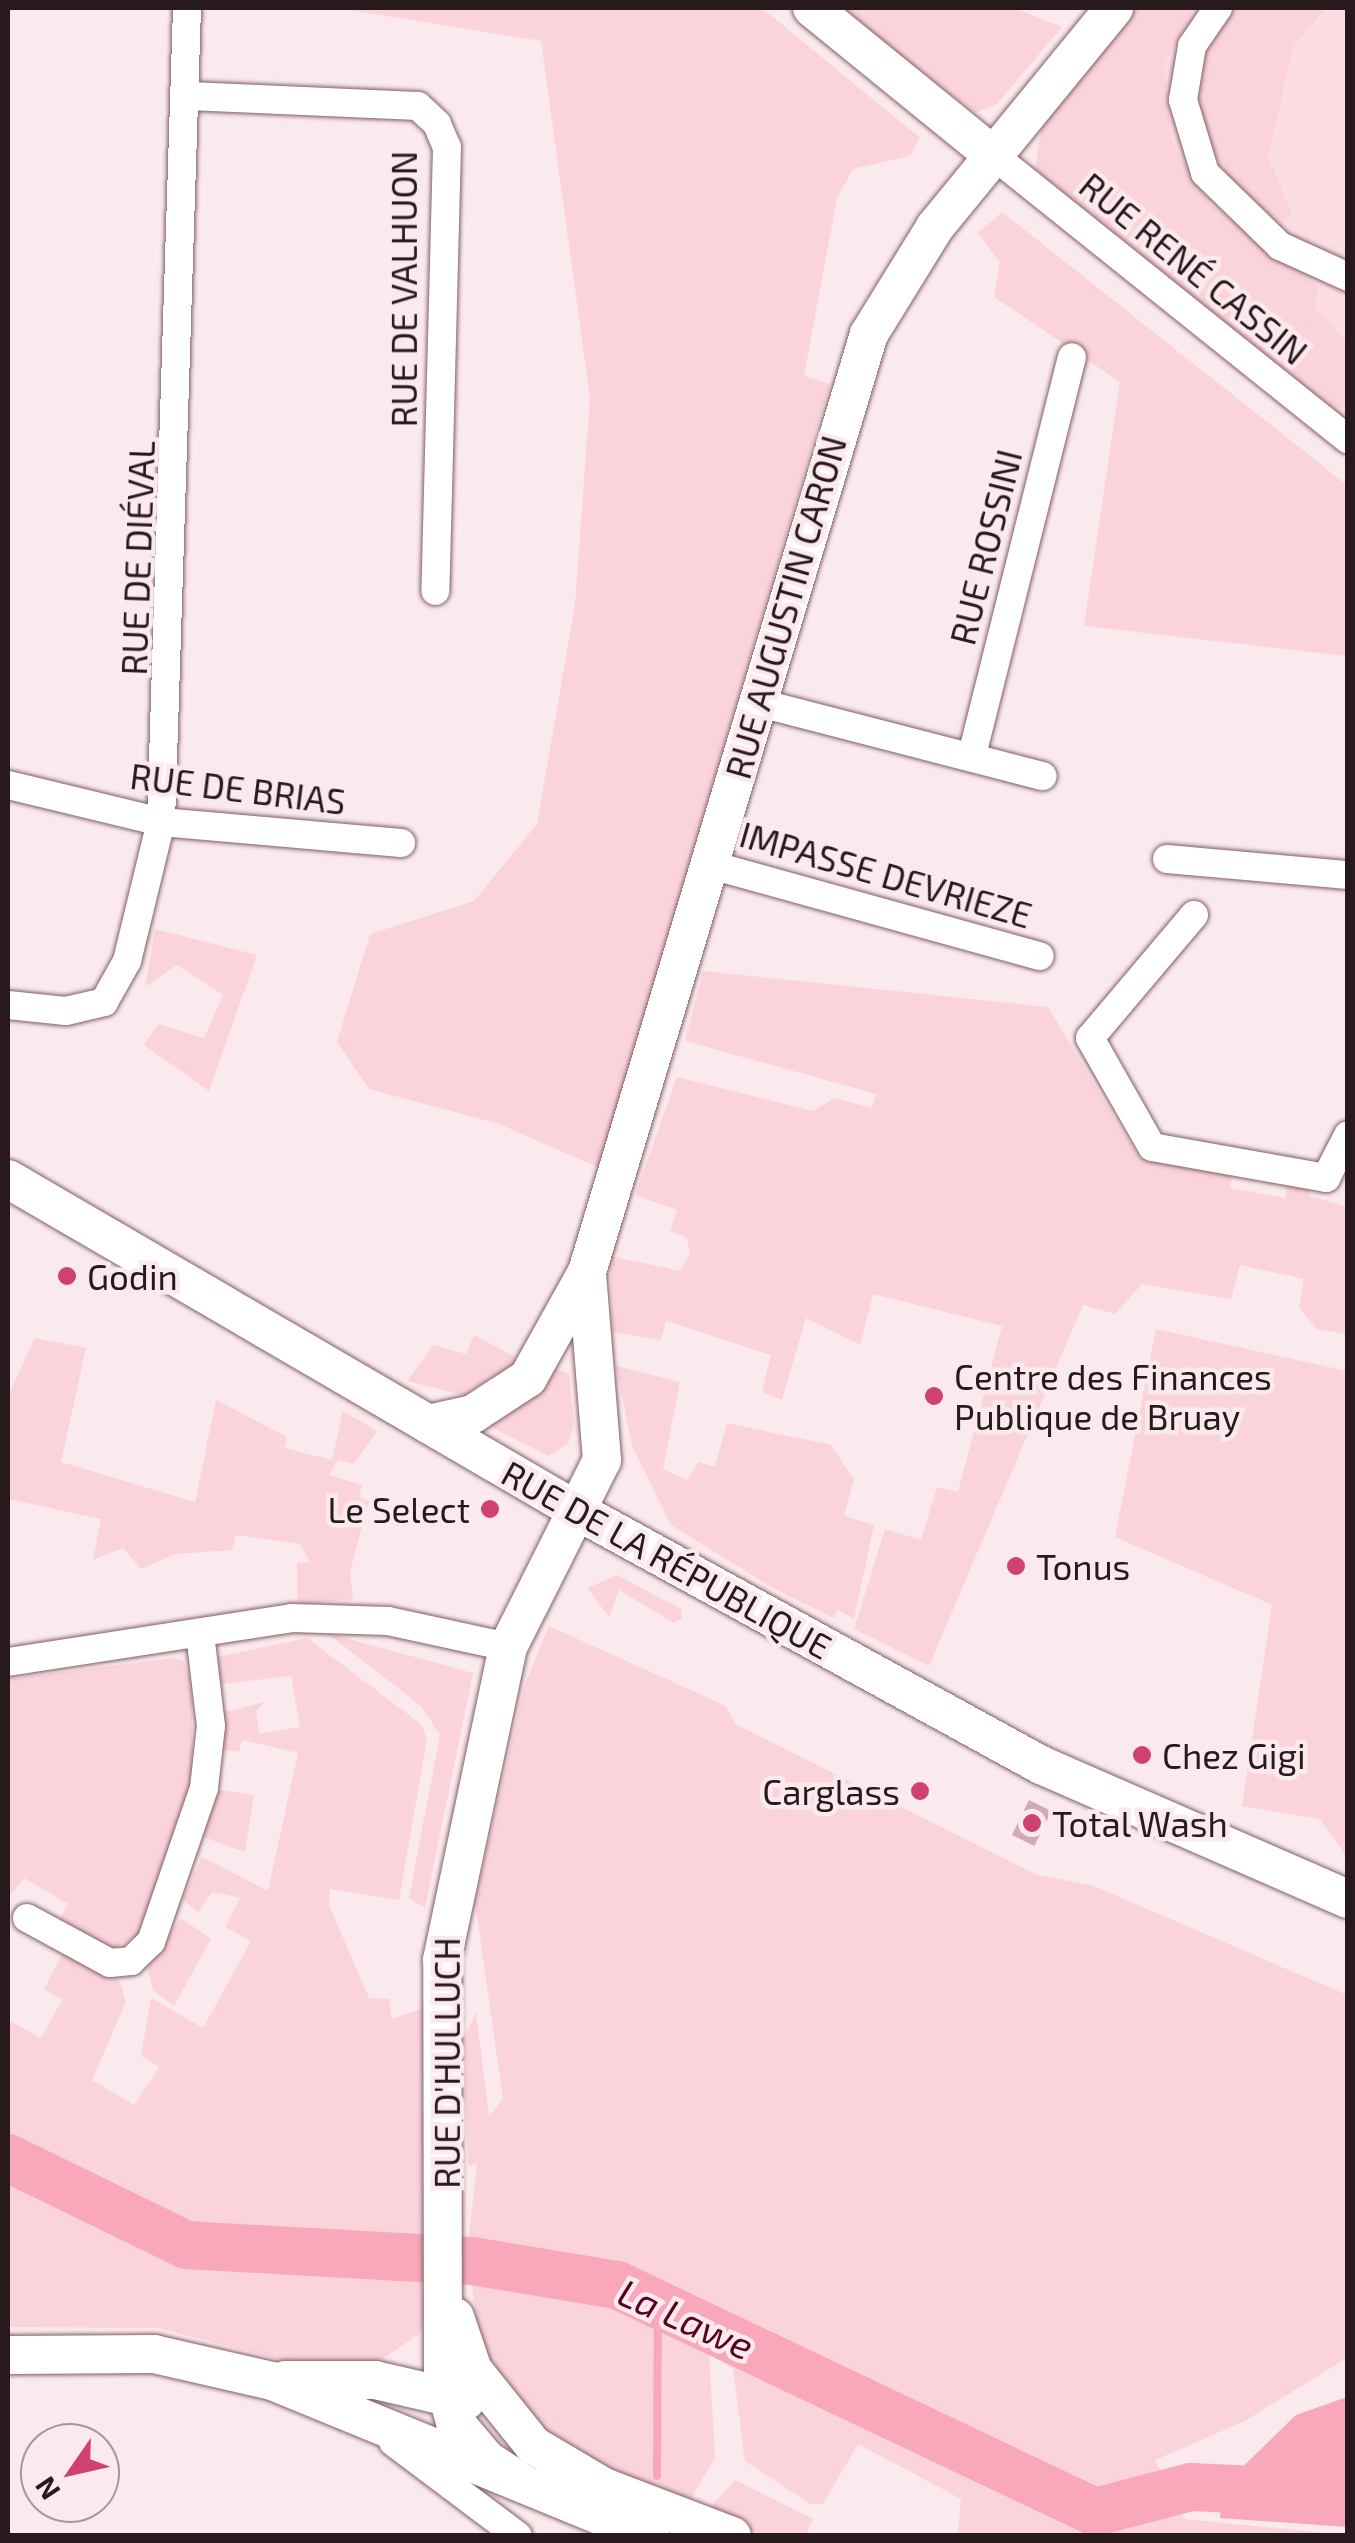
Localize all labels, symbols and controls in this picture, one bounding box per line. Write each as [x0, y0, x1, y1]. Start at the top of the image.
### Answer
street label: RUE DE VALHUON [382, 150, 424, 428]
street label: RUE RENÉ CASSIN [1072, 163, 1316, 373]
street label: RUE AUGUSTIN CARON [716, 430, 854, 784]
street label: RUE DE DIÉVAL [112, 440, 162, 676]
street label: RUE ROSSINI [940, 445, 1030, 649]
street label: RUE DE BRIAS [128, 754, 348, 822]
street label: IMPASSE DEVRIEZE [735, 812, 1037, 936]
place label: Godin [87, 1255, 178, 1297]
marker: Godin [56, 1265, 78, 1287]
place label: Centre des Finances Publique de Bruay [954, 1355, 1272, 1437]
marker: Centre des Finances Publique de Bruay [923, 1385, 945, 1407]
street label: RUE DE LA RÉPUBLIQUE [495, 1451, 839, 1667]
place label: Le Select [327, 1488, 470, 1530]
marker: Le Select [479, 1498, 501, 1520]
place label: Tonus [1036, 1545, 1130, 1587]
marker: Tonus [1005, 1555, 1027, 1577]
place label: Chez Gigi [1162, 1734, 1306, 1776]
marker: Chez Gigi [1131, 1744, 1153, 1766]
place label: Carglass [762, 1770, 900, 1812]
marker: Carglass [909, 1780, 931, 1802]
place label: Total Wash [1052, 1802, 1229, 1844]
marker: Total Wash [1021, 1812, 1043, 1834]
street label: RUE D'HULLUCH [425, 1937, 467, 2189]
water label: La Lawe [611, 2269, 761, 2369]
north arrow [20, 2423, 120, 2523]
text: N [27, 2471, 67, 2507]

